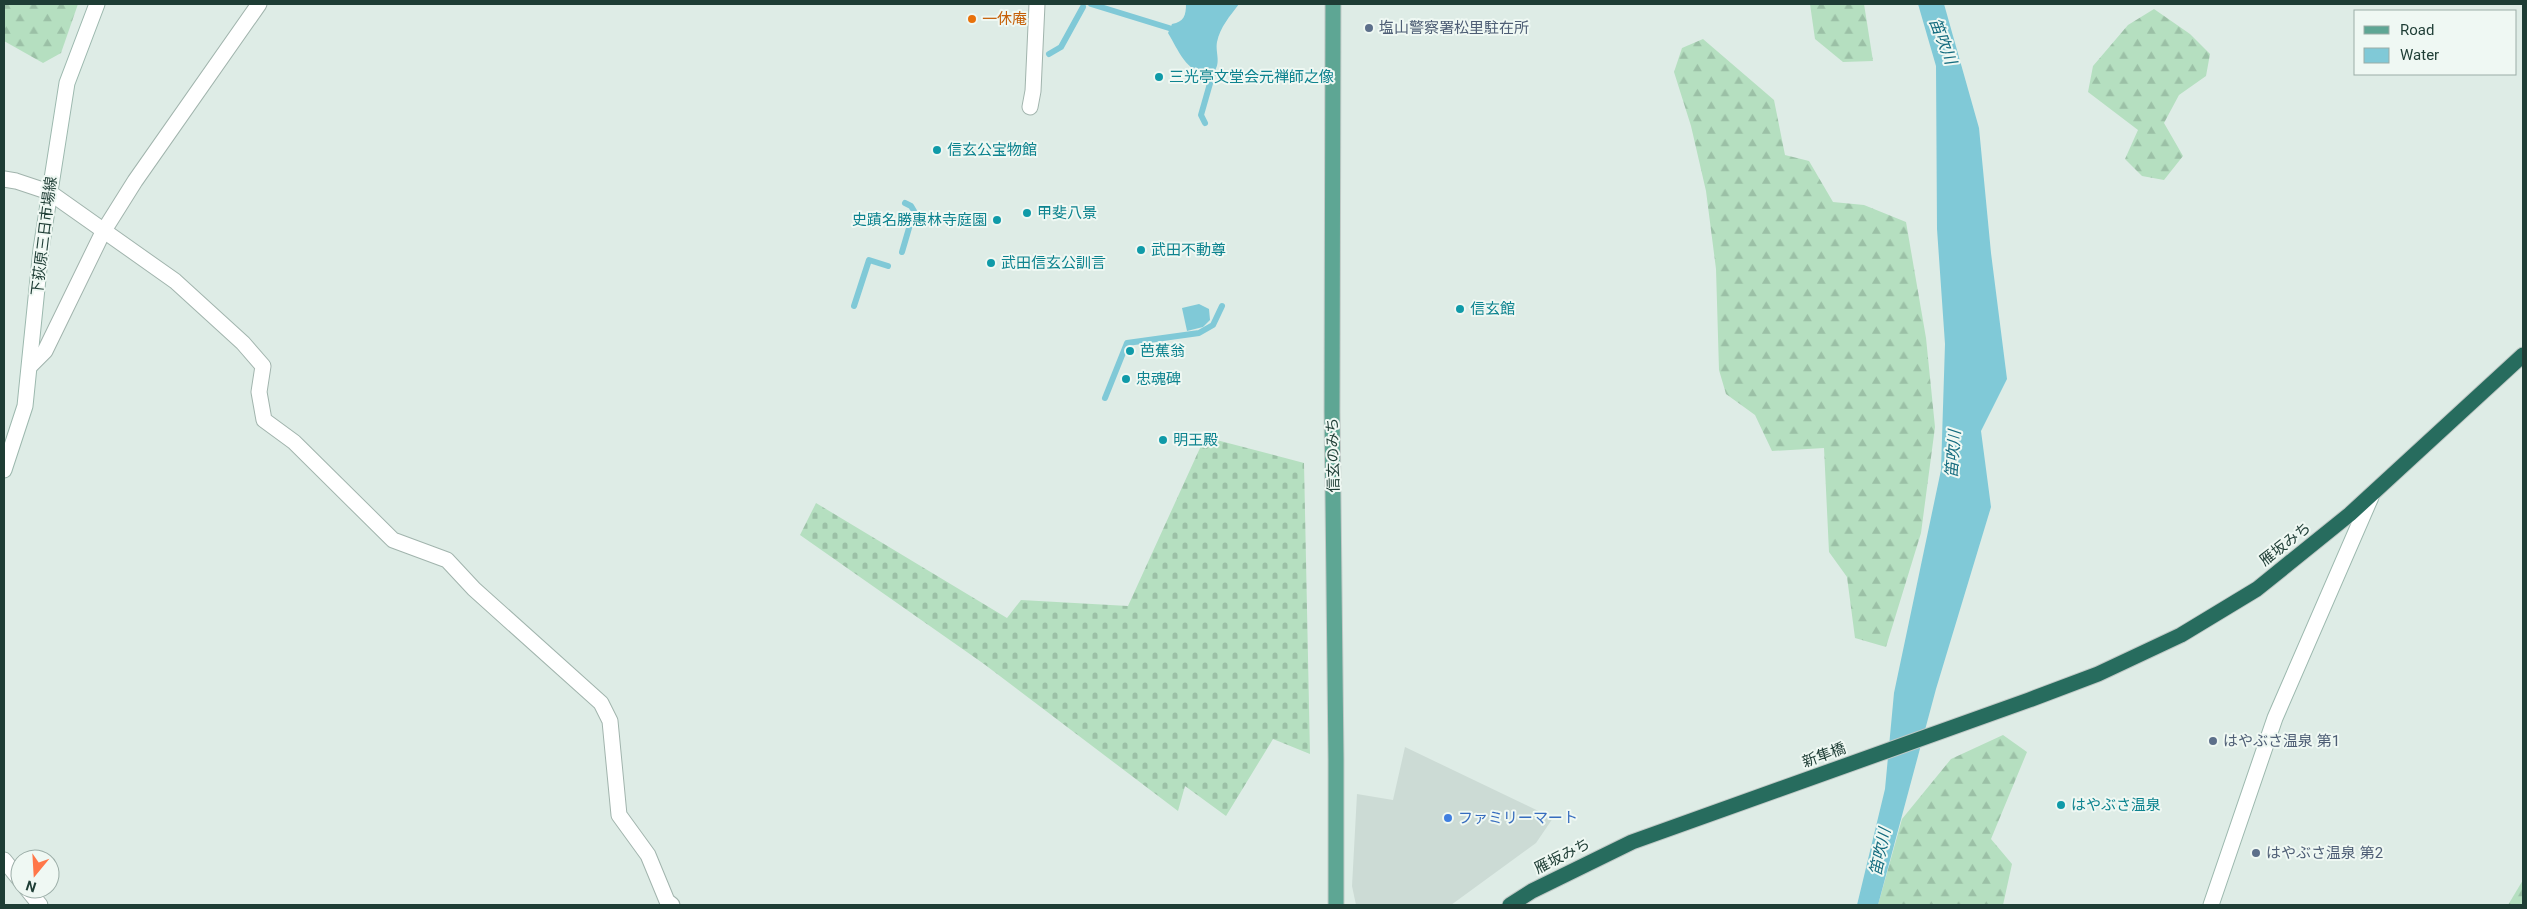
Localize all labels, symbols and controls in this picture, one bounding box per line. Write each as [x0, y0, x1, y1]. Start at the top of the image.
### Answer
place label: 一休庵 [982, 10, 1027, 28]
legend [2354, 10, 2517, 75]
marker: 一休庵 [966, 13, 978, 25]
water label: 笛吹川 [1926, 15, 1961, 69]
place label: 塩山警察署松里駐在所 [1379, 19, 1529, 37]
text: Road [2400, 21, 2434, 39]
marker: 塩山警察署松里駐在所 [1363, 22, 1375, 34]
text: Water [2400, 46, 2439, 64]
place label: 三光亭文堂会元禅師之像 [1169, 68, 1334, 86]
marker: 三光亭文堂会元禅師之像 [1153, 71, 1165, 83]
place label: 信玄公宝物館 [947, 141, 1037, 159]
marker: 信玄公宝物館 [931, 144, 943, 156]
street label: 下荻原三日市場線 [28, 175, 60, 297]
place label: 甲斐八景 [1037, 204, 1097, 222]
marker: 甲斐八景 [1021, 207, 1033, 219]
place label: 史蹟名勝惠林寺庭園 [852, 211, 987, 229]
marker: 史蹟名勝惠林寺庭園 [991, 214, 1003, 226]
place label: 武田不動尊 [1151, 241, 1226, 259]
marker: 武田不動尊 [1135, 244, 1147, 256]
place label: 武田信玄公訓言 [1001, 254, 1106, 272]
marker: 武田信玄公訓言 [985, 257, 997, 269]
place label: 信玄館 [1470, 300, 1515, 318]
marker: 信玄館 [1454, 303, 1466, 315]
place label: 芭蕉翁 [1140, 342, 1185, 360]
marker: 芭蕉翁 [1124, 345, 1136, 357]
place label: 忠魂碑 [1136, 370, 1181, 388]
marker: 忠魂碑 [1120, 373, 1132, 385]
street label: 信玄のみち [1323, 417, 1343, 493]
water label: 笛吹川 [1942, 427, 1964, 479]
place label: 明王殿 [1173, 431, 1218, 449]
marker: 明王殿 [1157, 434, 1169, 446]
street label: 雁坂みち [2256, 518, 2314, 570]
place label: はやぶさ温泉 第1 [2223, 732, 2340, 750]
marker: はやぶさ温泉 第1 [2207, 735, 2219, 747]
street label: 新隼橋 [1800, 739, 1848, 771]
place label: はやぶさ温泉 [2071, 796, 2161, 814]
marker: はやぶさ温泉 [2055, 799, 2067, 811]
place label: ファミリーマート [1458, 809, 1578, 827]
marker: ファミリーマート [1442, 812, 1454, 824]
water label: 笛吹川 [1866, 825, 1895, 877]
street label: 雁坂みち [1531, 834, 1593, 878]
place label: はやぶさ温泉 第2 [2266, 844, 2383, 862]
marker: はやぶさ温泉 第2 [2250, 847, 2262, 859]
north arrow [10, 849, 60, 899]
text: N [24, 877, 38, 896]

